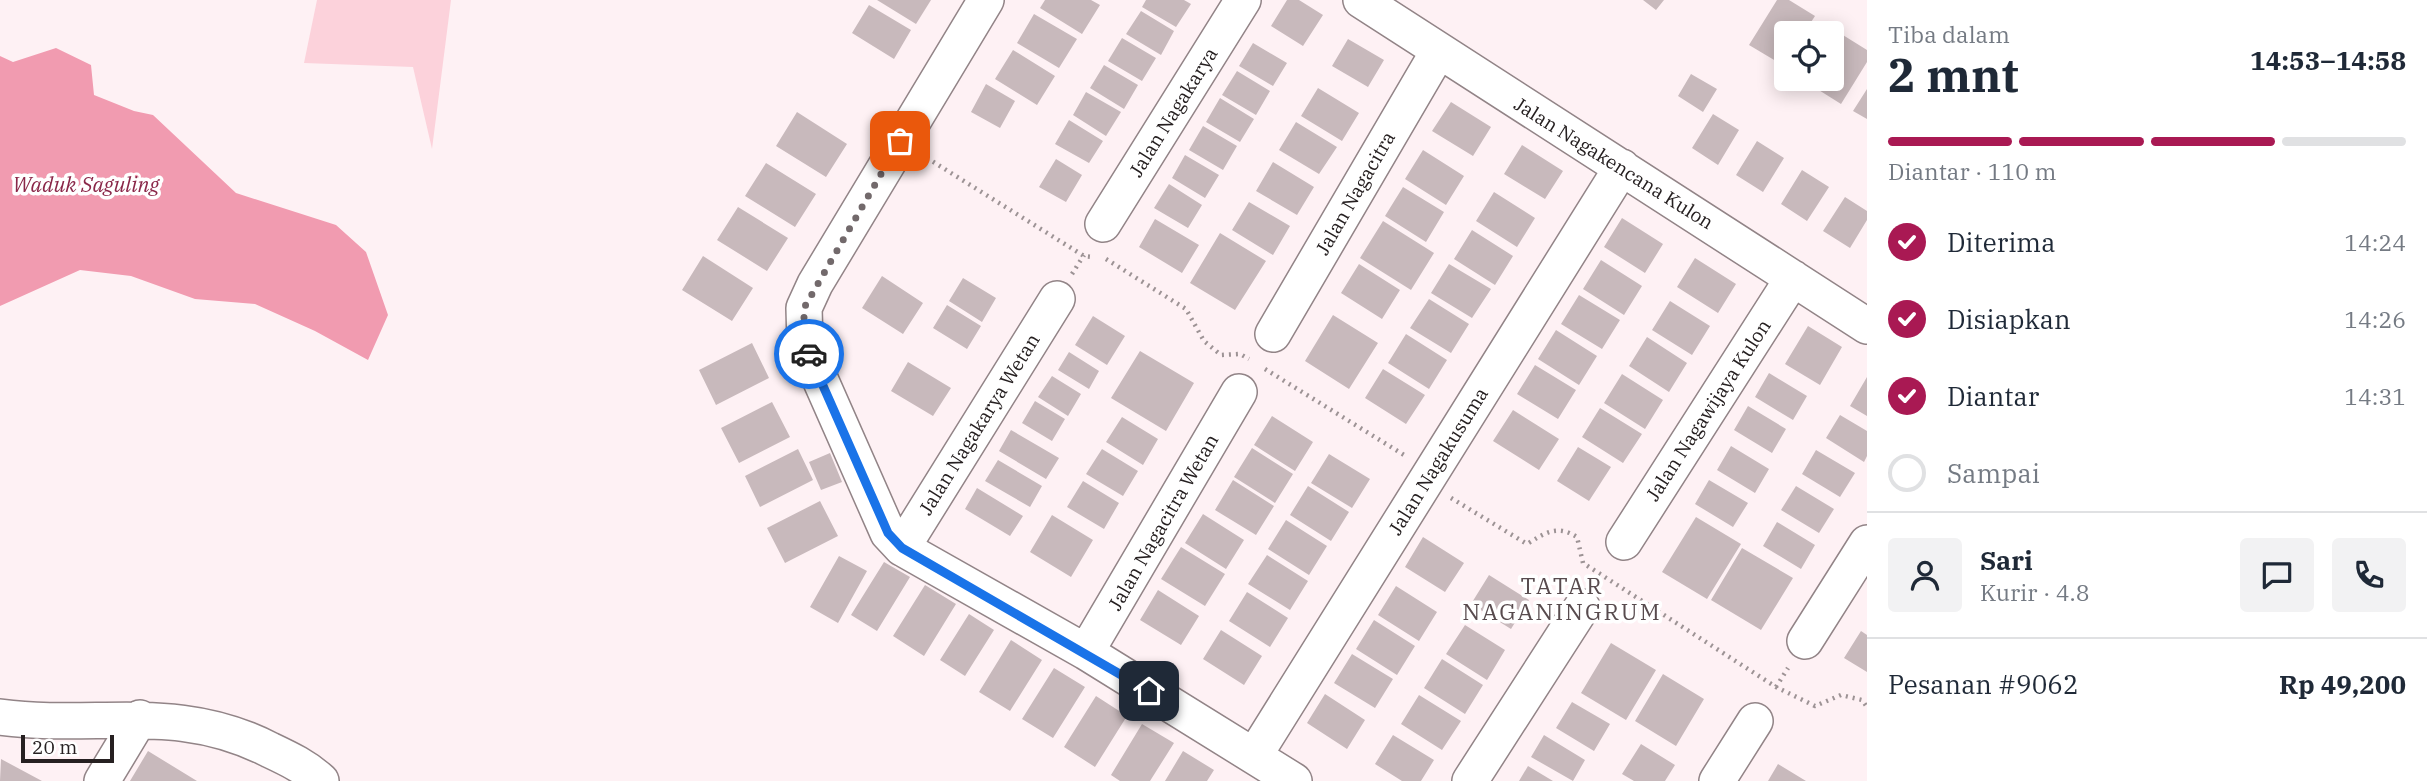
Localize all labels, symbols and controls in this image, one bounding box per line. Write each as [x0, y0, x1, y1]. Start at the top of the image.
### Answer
text: Tiba dalam [1888, 19, 2010, 49]
map controls [1774, 21, 1844, 91]
button: locate [1774, 21, 1844, 91]
street label: Jalan Nagakarya [1124, 43, 1222, 181]
text: 14:53–14:58 [2250, 43, 2406, 77]
text: 2 mnt [1888, 45, 2019, 105]
street label: Jalan Nagakencana Kulon [1510, 92, 1718, 234]
pin [870, 111, 930, 171]
icon: bag [881, 122, 919, 160]
street label: Jalan Nagacitra [1310, 127, 1400, 259]
text: Diantar · 110 m [1888, 156, 2056, 186]
water label: Waduk Saguling [13, 170, 161, 198]
icon: check [1888, 223, 1926, 261]
text: Diterima [1947, 225, 2055, 259]
text: 14:24 [2344, 227, 2406, 257]
icon: check [1888, 300, 1926, 338]
text: Disiapkan [1947, 302, 2071, 336]
text: 14:26 [2344, 304, 2406, 334]
street label: Jalan Nagawijaya Kulon [1640, 315, 1776, 505]
courier [774, 319, 844, 389]
street label: Jalan Nagakarya Wetan [913, 329, 1045, 519]
icon: car [790, 335, 828, 373]
icon: check [1888, 377, 1926, 415]
text: Diantar [1947, 379, 2039, 413]
text: 14:31 [2344, 381, 2406, 411]
street label: Jalan Nagakusuma [1383, 383, 1493, 539]
street label: Jalan Nagacitra Wetan [1103, 429, 1223, 615]
text: Sampai [1947, 456, 2040, 490]
button: person [1888, 538, 1962, 612]
button: chat [2240, 538, 2314, 612]
button: phone [2332, 538, 2406, 612]
text: Sari [1980, 543, 2033, 577]
district label: TATAR NAGANINGRUM [1462, 570, 1662, 626]
text: Kurir · 4.8 [1980, 577, 2089, 607]
pin [1119, 661, 1179, 721]
text: Pesanan #9062 [1888, 667, 2078, 701]
text: Rp 49,200 [2279, 667, 2406, 701]
icon: home [1130, 672, 1168, 710]
scale bar [21, 732, 114, 764]
text: 20 m [32, 735, 77, 759]

